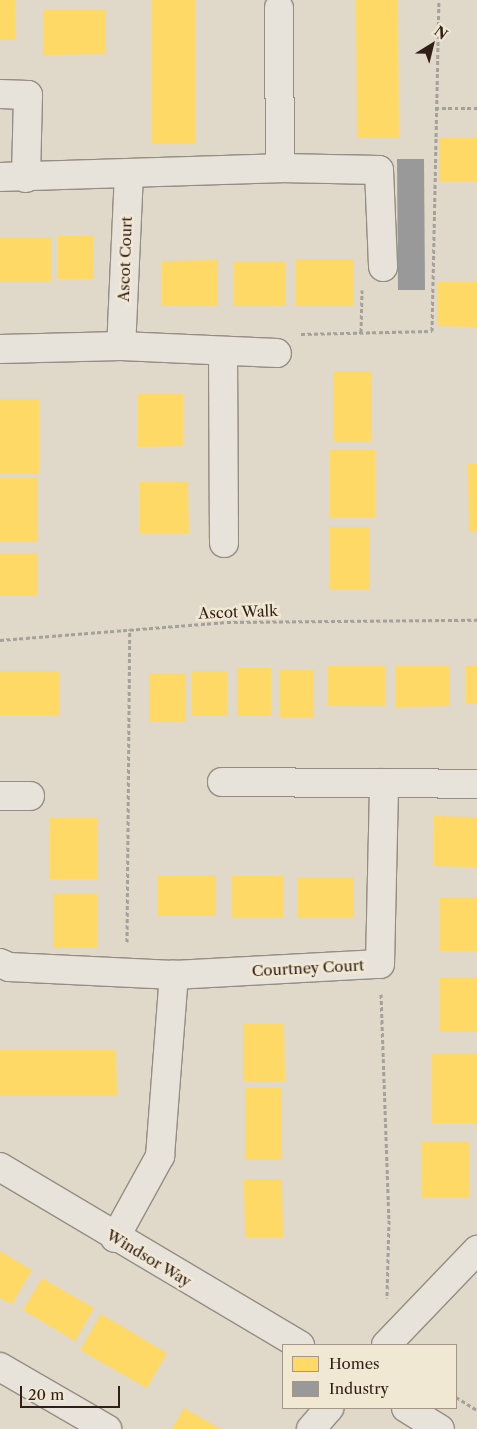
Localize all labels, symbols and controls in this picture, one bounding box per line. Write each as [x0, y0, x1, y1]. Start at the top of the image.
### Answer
north arrow [407, 20, 457, 70]
text: N [431, 22, 451, 44]
street label: Ascot Court [115, 216, 135, 302]
street label: Ascot Walk [198, 602, 278, 622]
street label: Courtney Court [251, 956, 365, 980]
street label: Windsor Way [103, 1225, 195, 1291]
legend [282, 1344, 457, 1409]
text: Homes [329, 1354, 380, 1373]
scale bar [22, 1376, 122, 1408]
text: Industry [329, 1379, 389, 1398]
text: 20 m [28, 1385, 64, 1404]

